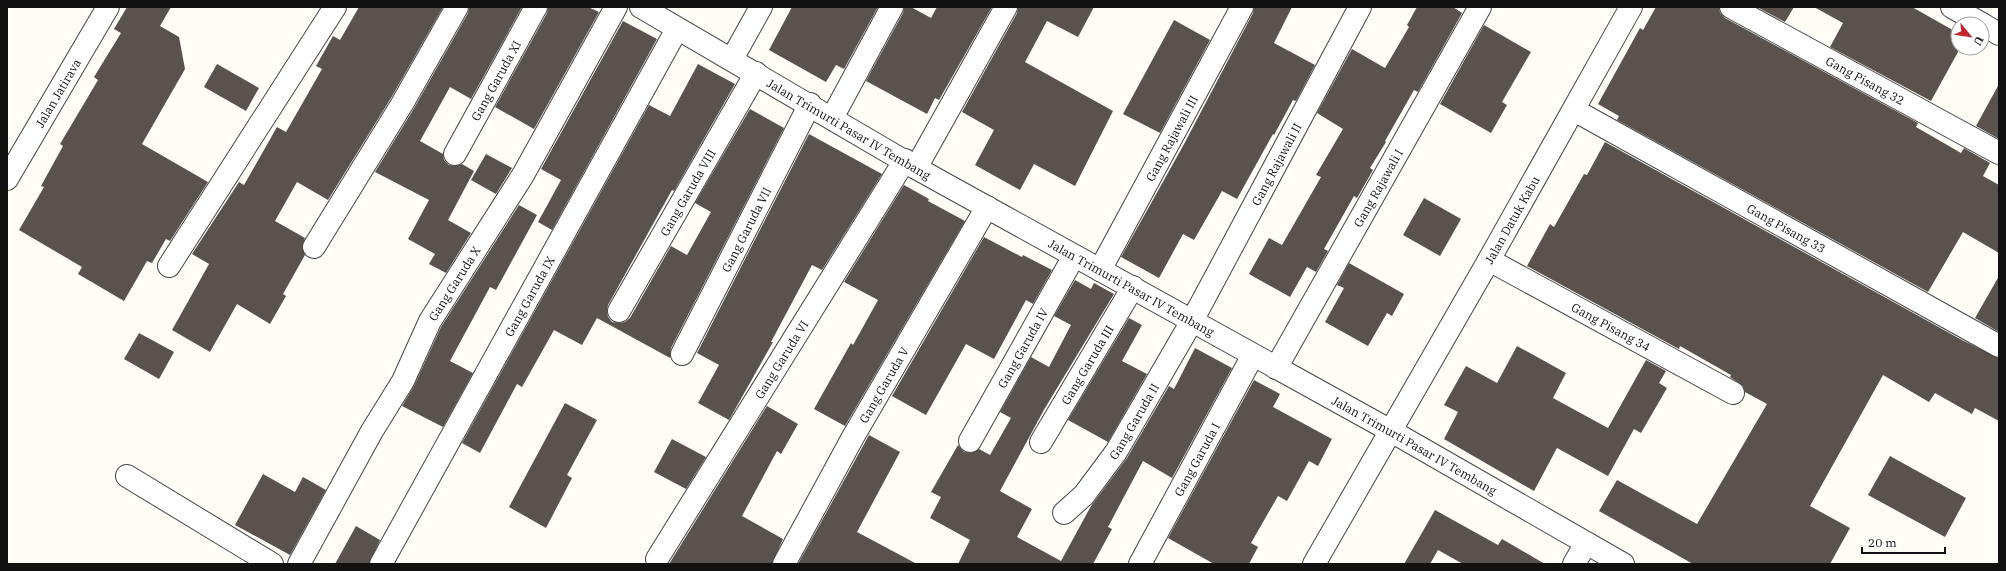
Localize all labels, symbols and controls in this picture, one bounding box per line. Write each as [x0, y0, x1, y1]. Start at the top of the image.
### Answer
north arrow [1950, 16, 1990, 56]
text: U [1970, 34, 1987, 48]
street label: Gang Garuda XI [467, 38, 524, 123]
street label: Gang Pisang 32 [1823, 53, 1907, 108]
street label: Jalan Jatirava [32, 55, 84, 130]
street label: Jalan Trimurti Pasar IV Tembang [764, 75, 934, 182]
street label: Gang Rajawali III [1142, 92, 1201, 184]
street label: Gang Rajawali II [1248, 120, 1304, 208]
street label: Gang Garuda VIII [656, 146, 718, 238]
street label: Gang Rajawali I [1350, 146, 1406, 229]
street label: Jalan Datuk Kabu [1481, 173, 1543, 266]
street label: Gang Garuda VII [718, 184, 774, 274]
street label: Gang Pisang 33 [1745, 200, 1828, 256]
street label: Jalan Trimurti Pasar IV Tembang [1046, 235, 1217, 339]
street label: Gang Garuda X [425, 243, 483, 323]
street label: Gang Garuda IX [501, 253, 557, 339]
street label: Gang Pisang 34 [1569, 299, 1653, 354]
street label: Gang Garuda IV [994, 305, 1051, 390]
street label: Gang Garuda VI [751, 317, 811, 401]
street label: Gang Garuda III [1058, 322, 1116, 407]
street label: Gang Garuda V [855, 344, 911, 425]
street label: Gang Garuda II [1106, 380, 1162, 462]
street label: Jalan Trimurti Pasar IV Tembang [1329, 392, 1500, 498]
street label: Gang Garuda I [1171, 420, 1223, 499]
scale bar [1862, 529, 1945, 555]
text: 20 m [1868, 535, 1897, 550]

